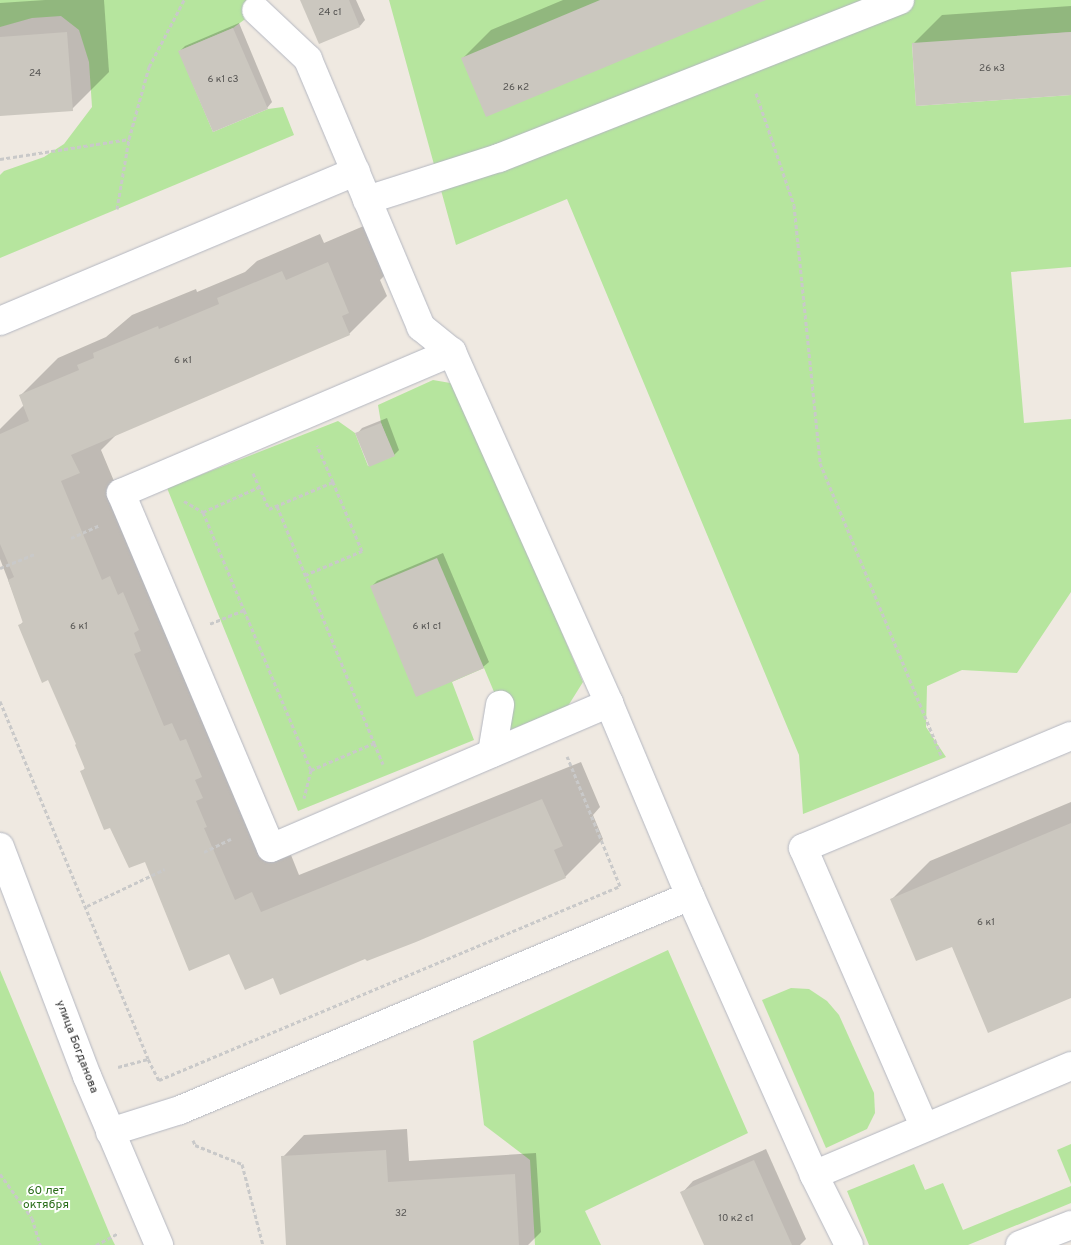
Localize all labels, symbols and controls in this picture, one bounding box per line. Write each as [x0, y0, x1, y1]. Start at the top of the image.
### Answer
house number: 24 с1 [318, 7, 342, 19]
house number: 26 к3 [979, 63, 1005, 75]
house number: 24 [29, 68, 41, 80]
house number: 6 к1 с3 [207, 74, 239, 86]
house number: 26 к2 [503, 82, 529, 94]
house number: 6 к1 [174, 355, 192, 367]
house number: 6 к1 [70, 621, 88, 633]
house number: 6 к1 с1 [413, 621, 441, 633]
house number: 6 к1 [977, 917, 995, 929]
street label: улица Богданова [52, 998, 100, 1096]
park label: 60 лет октября [23, 1185, 69, 1213]
house number: 32 [395, 1208, 407, 1220]
house number: 10 к2 с1 [718, 1213, 754, 1225]

